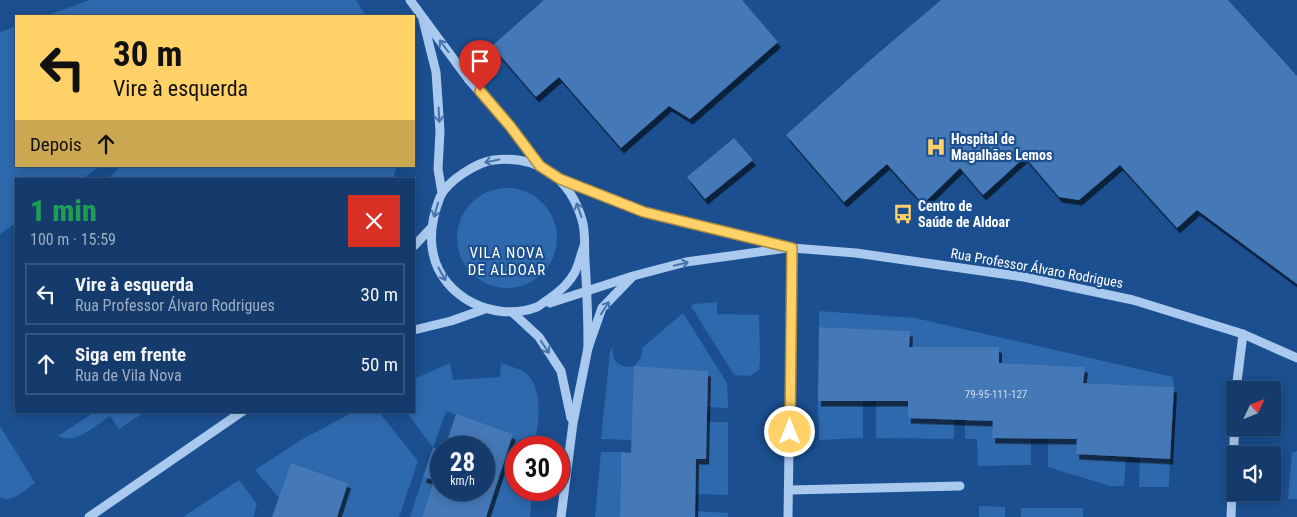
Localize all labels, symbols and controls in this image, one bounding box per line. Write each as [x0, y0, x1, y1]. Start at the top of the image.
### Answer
text: 30 m [113, 34, 182, 75]
icon: left [30, 35, 95, 100]
one-way arrow [439, 39, 449, 53]
pin [459, 40, 501, 91]
icon: arrive [466, 47, 494, 75]
text: Vire à esquerda [113, 76, 248, 101]
one-way arrow [434, 106, 443, 122]
icon: ahead [92, 130, 120, 158]
place label: Hospital de Magalhães Lemos [951, 131, 1052, 163]
text: Depois [30, 133, 82, 156]
hospital icon: Hospital de Magalhães Lemos [925, 136, 947, 158]
one-way arrow [485, 157, 501, 167]
text: 1 min [30, 193, 97, 228]
button: close [348, 195, 400, 247]
place label: Centro de Saúde de Aldoar [918, 198, 1010, 230]
one-way arrow [430, 202, 440, 218]
one-way arrow [574, 203, 583, 219]
bus stop icon: Centro de Saúde de Aldoar [892, 203, 914, 225]
text: 100 m · 15:59 [30, 230, 116, 249]
district label: VILA NOVA DE ALDOAR [468, 244, 546, 279]
street label: Rua Professor Álvaro Rodrigues [949, 244, 1125, 291]
one-way arrow [672, 259, 688, 268]
one-way arrow [438, 266, 448, 281]
text: Vire à esquerda [75, 273, 194, 296]
icon: left [32, 280, 60, 308]
text: 30 m [361, 283, 398, 306]
text: Rua Professor Álvaro Rodrigues [75, 296, 275, 315]
one-way arrow [599, 301, 610, 315]
one-way arrow [540, 340, 551, 354]
text: Siga em frente [75, 343, 186, 366]
icon: ahead [32, 350, 60, 378]
text: 50 m [361, 353, 398, 376]
text: Rua de Vila Nova [75, 366, 182, 385]
north arrow [1226, 381, 1281, 436]
map controls [1226, 381, 1281, 501]
house number: 79-95-111-127 [965, 388, 1027, 401]
position arrow [763, 405, 815, 457]
speed limit sign: 30 [505, 436, 570, 501]
button: sound [1226, 446, 1281, 501]
text: 28 [450, 448, 475, 477]
text: km/h [450, 474, 475, 488]

